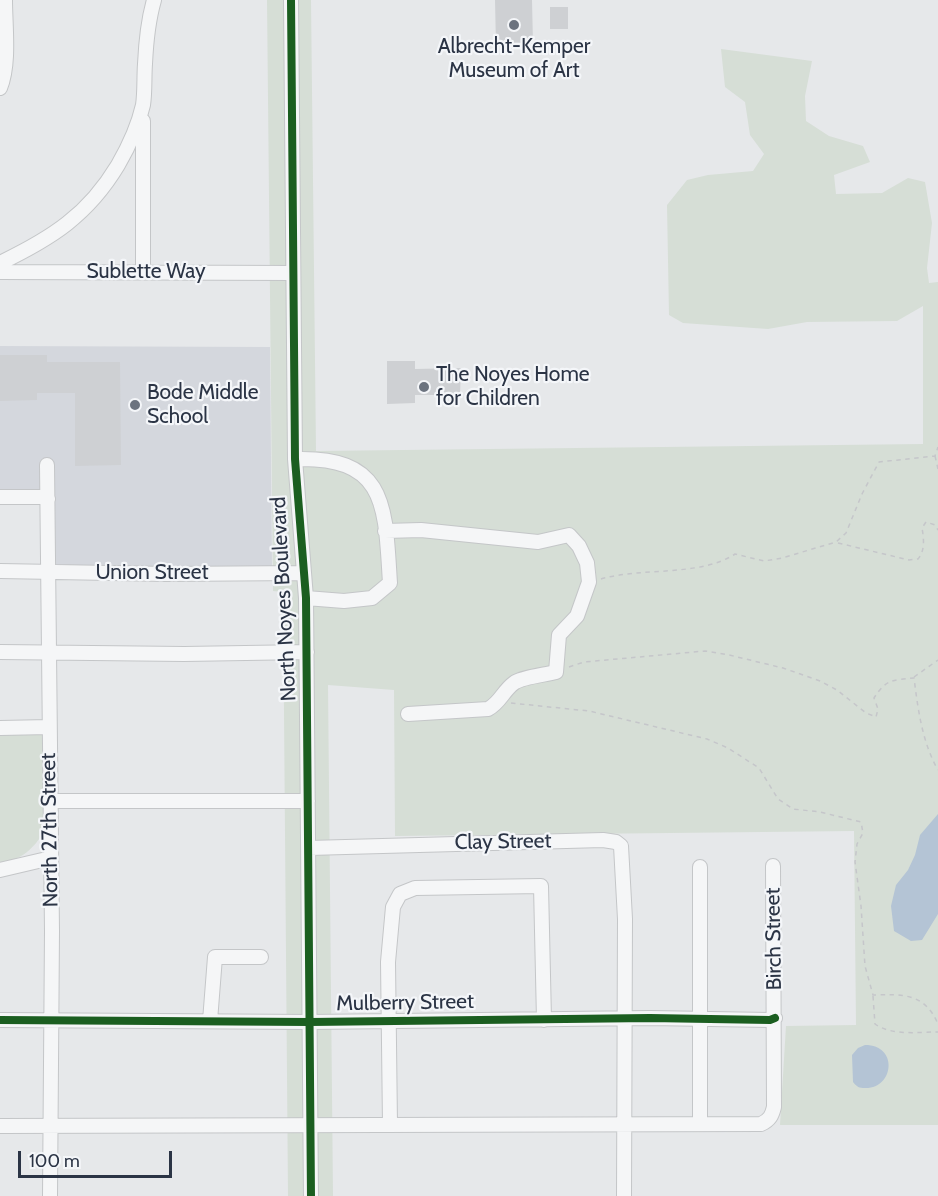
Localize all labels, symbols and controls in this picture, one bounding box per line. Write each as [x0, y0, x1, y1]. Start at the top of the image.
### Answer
marker: Albrecht-Kemper Museum of Art [507, 18, 521, 32]
place label: Albrecht-Kemper Museum of Art [438, 34, 590, 84]
street label: Sublette Way [86, 259, 206, 285]
place label: The Noyes Home for Children [436, 362, 590, 412]
place label: Bode Middle School [147, 380, 258, 430]
marker: The Noyes Home for Children [417, 380, 431, 394]
marker: Bode Middle School [128, 398, 142, 412]
street label: North Noyes Boulevard [266, 496, 302, 702]
street label: Union Street [95, 560, 209, 586]
street label: North 27th Street [36, 753, 64, 907]
street label: Clay Street [454, 829, 552, 855]
street label: Birch Street [761, 887, 787, 991]
street label: Mulberry Street [336, 989, 474, 1017]
scale bar [21, 1139, 176, 1177]
text: 100 m [29, 1150, 80, 1172]

